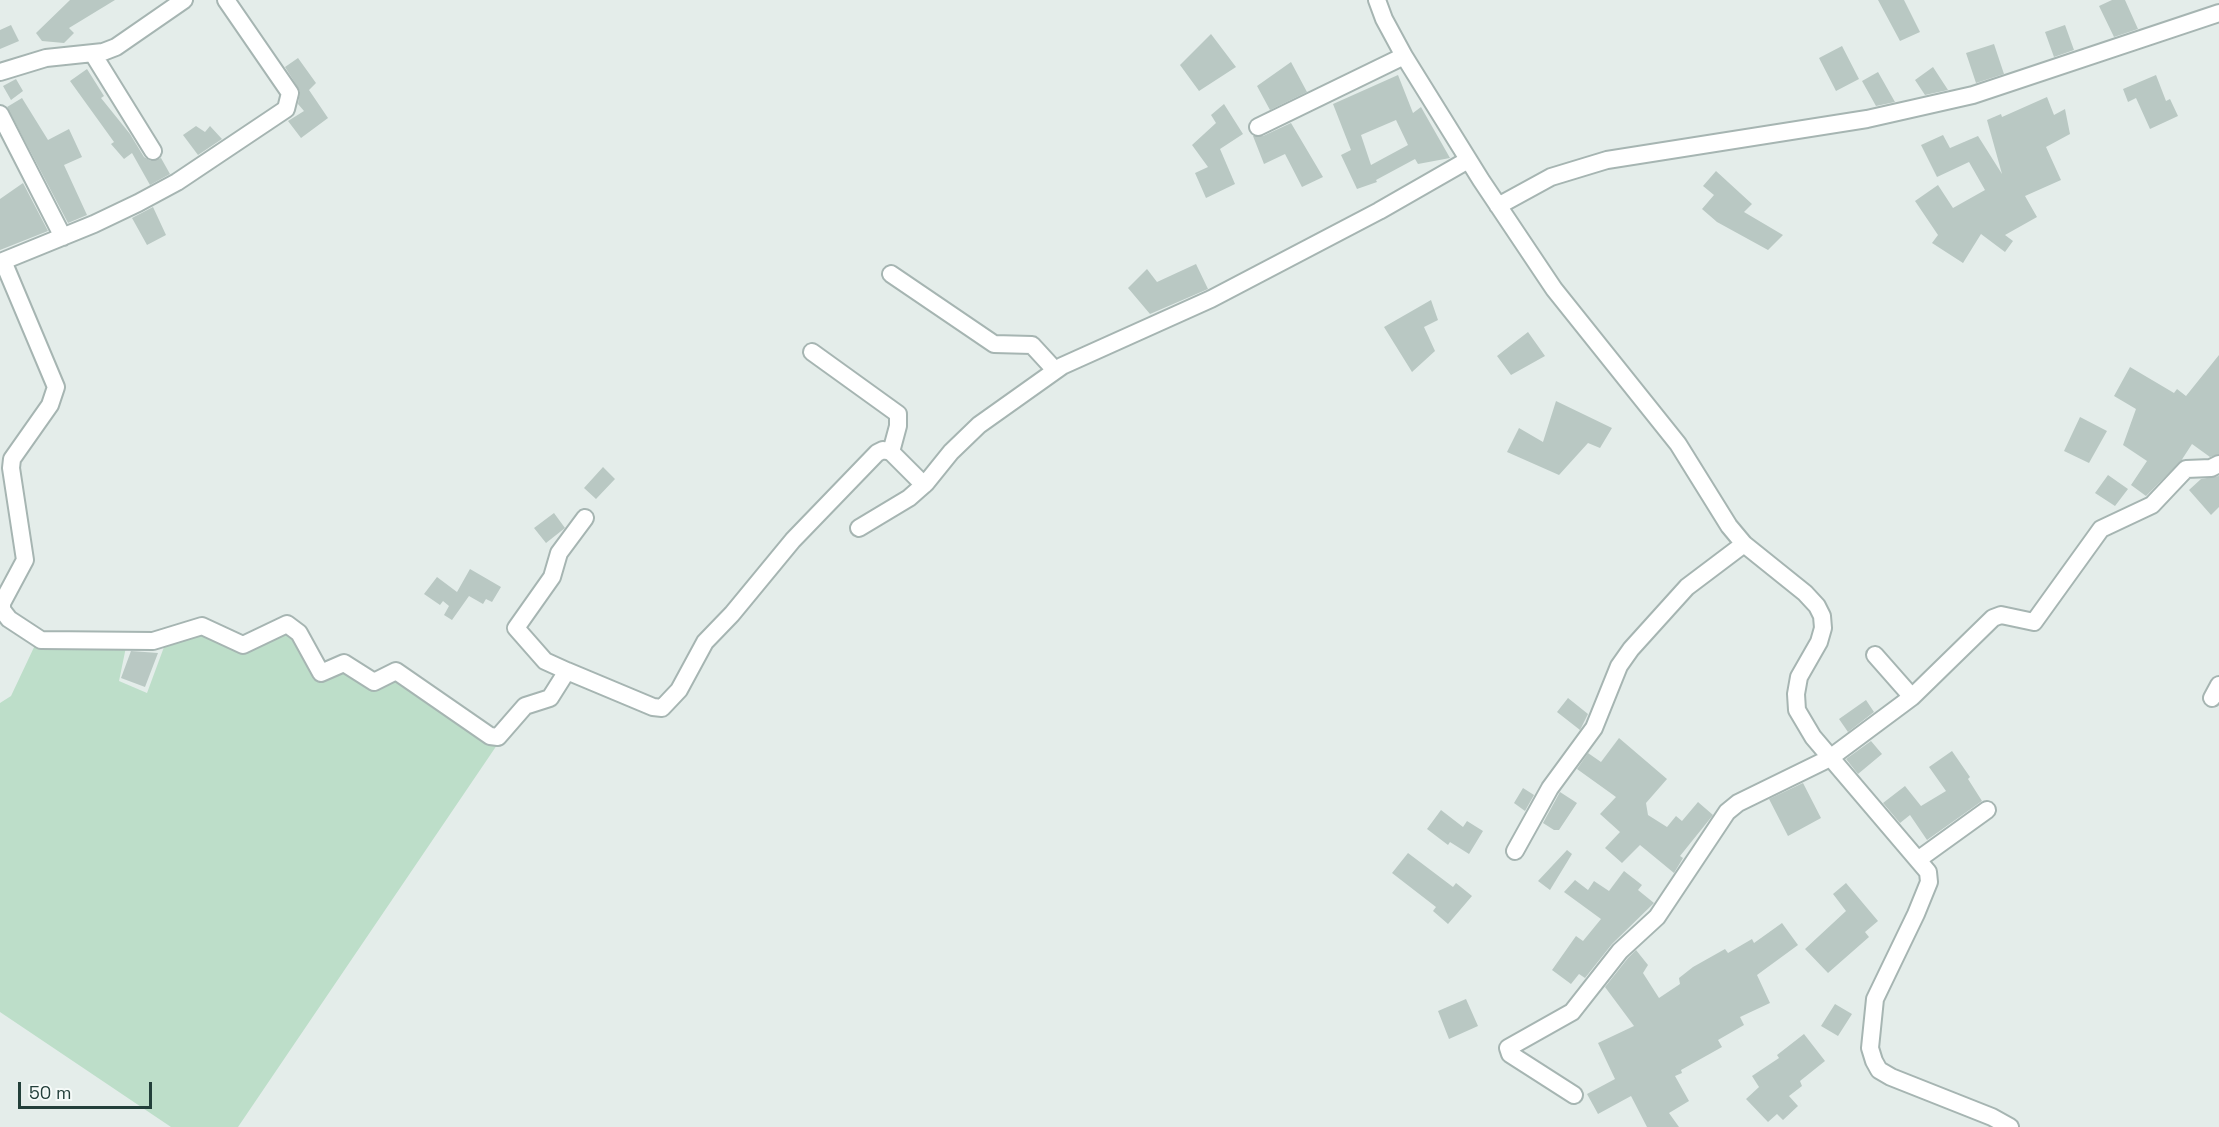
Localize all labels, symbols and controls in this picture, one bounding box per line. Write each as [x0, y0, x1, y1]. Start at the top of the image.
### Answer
scale bar [21, 1070, 154, 1108]
text: 50 m [29, 1081, 71, 1104]

